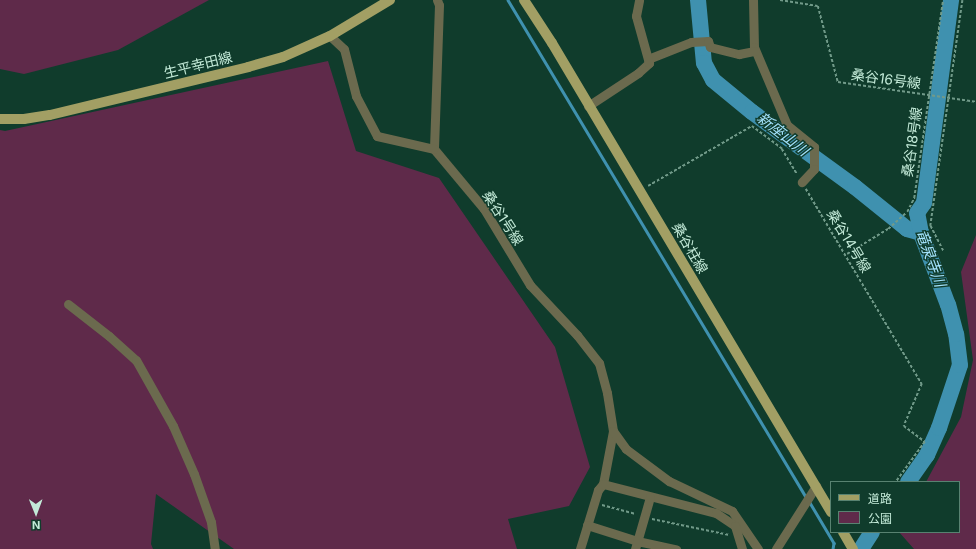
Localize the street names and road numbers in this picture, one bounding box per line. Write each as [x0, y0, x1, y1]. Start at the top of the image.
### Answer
street label: 生平幸田線 [162, 48, 234, 82]
street label: 桑谷16号線 [850, 66, 922, 92]
street label: 桑谷18号線 [899, 106, 925, 178]
street label: 桑谷1号線 [479, 188, 527, 248]
street label: 桑谷14号線 [824, 206, 874, 276]
street label: 桑谷柱線 [669, 220, 711, 276]

